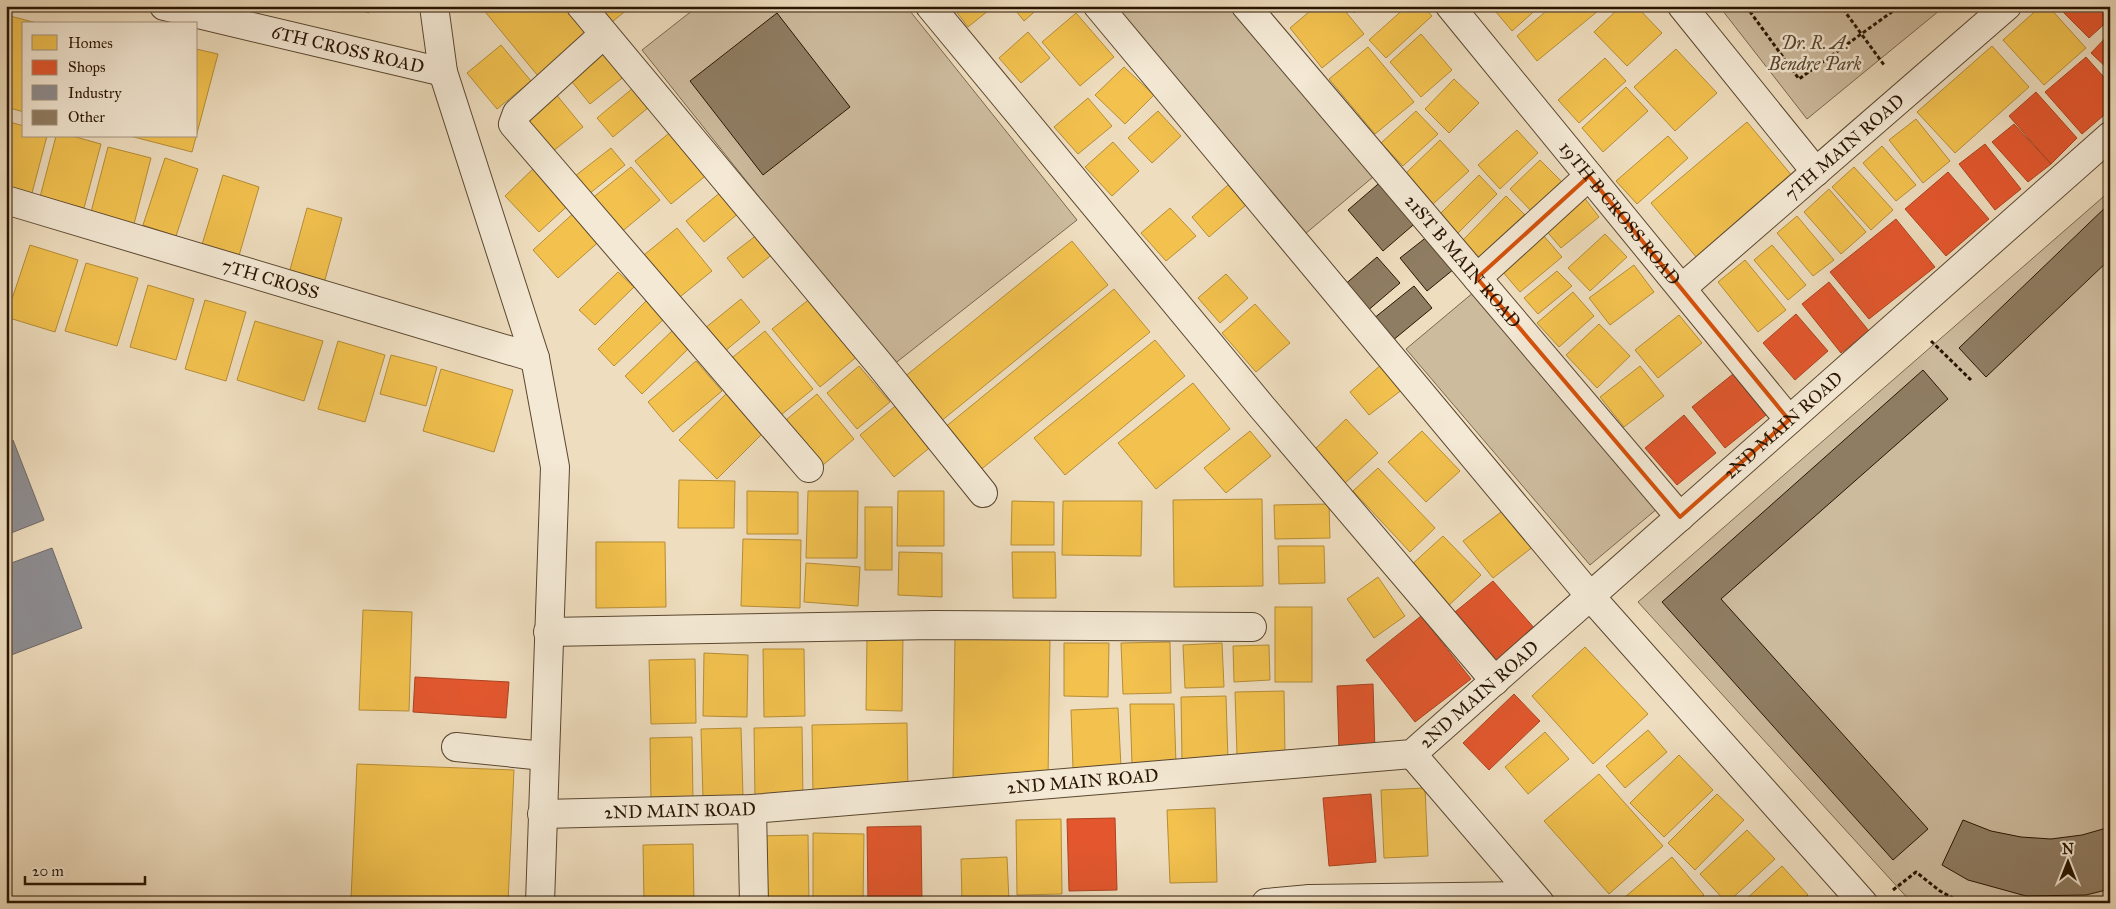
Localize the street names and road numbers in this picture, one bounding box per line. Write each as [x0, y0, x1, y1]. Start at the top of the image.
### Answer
street label: 6TH CROSS ROAD [269, 21, 426, 78]
street label: 7TH MAIN ROAD [1780, 89, 1909, 205]
street label: 19TH B CROSS ROAD [1554, 137, 1685, 290]
street label: 21ST B MAIN ROAD [1400, 190, 1526, 333]
street label: 7TH CROSS [219, 254, 322, 304]
street label: 2ND MAIN ROAD [1719, 367, 1847, 484]
street label: 2ND MAIN ROAD [1415, 636, 1543, 753]
street label: 2ND MAIN ROAD [1006, 764, 1159, 799]
street label: 2ND MAIN ROAD [604, 798, 756, 824]

